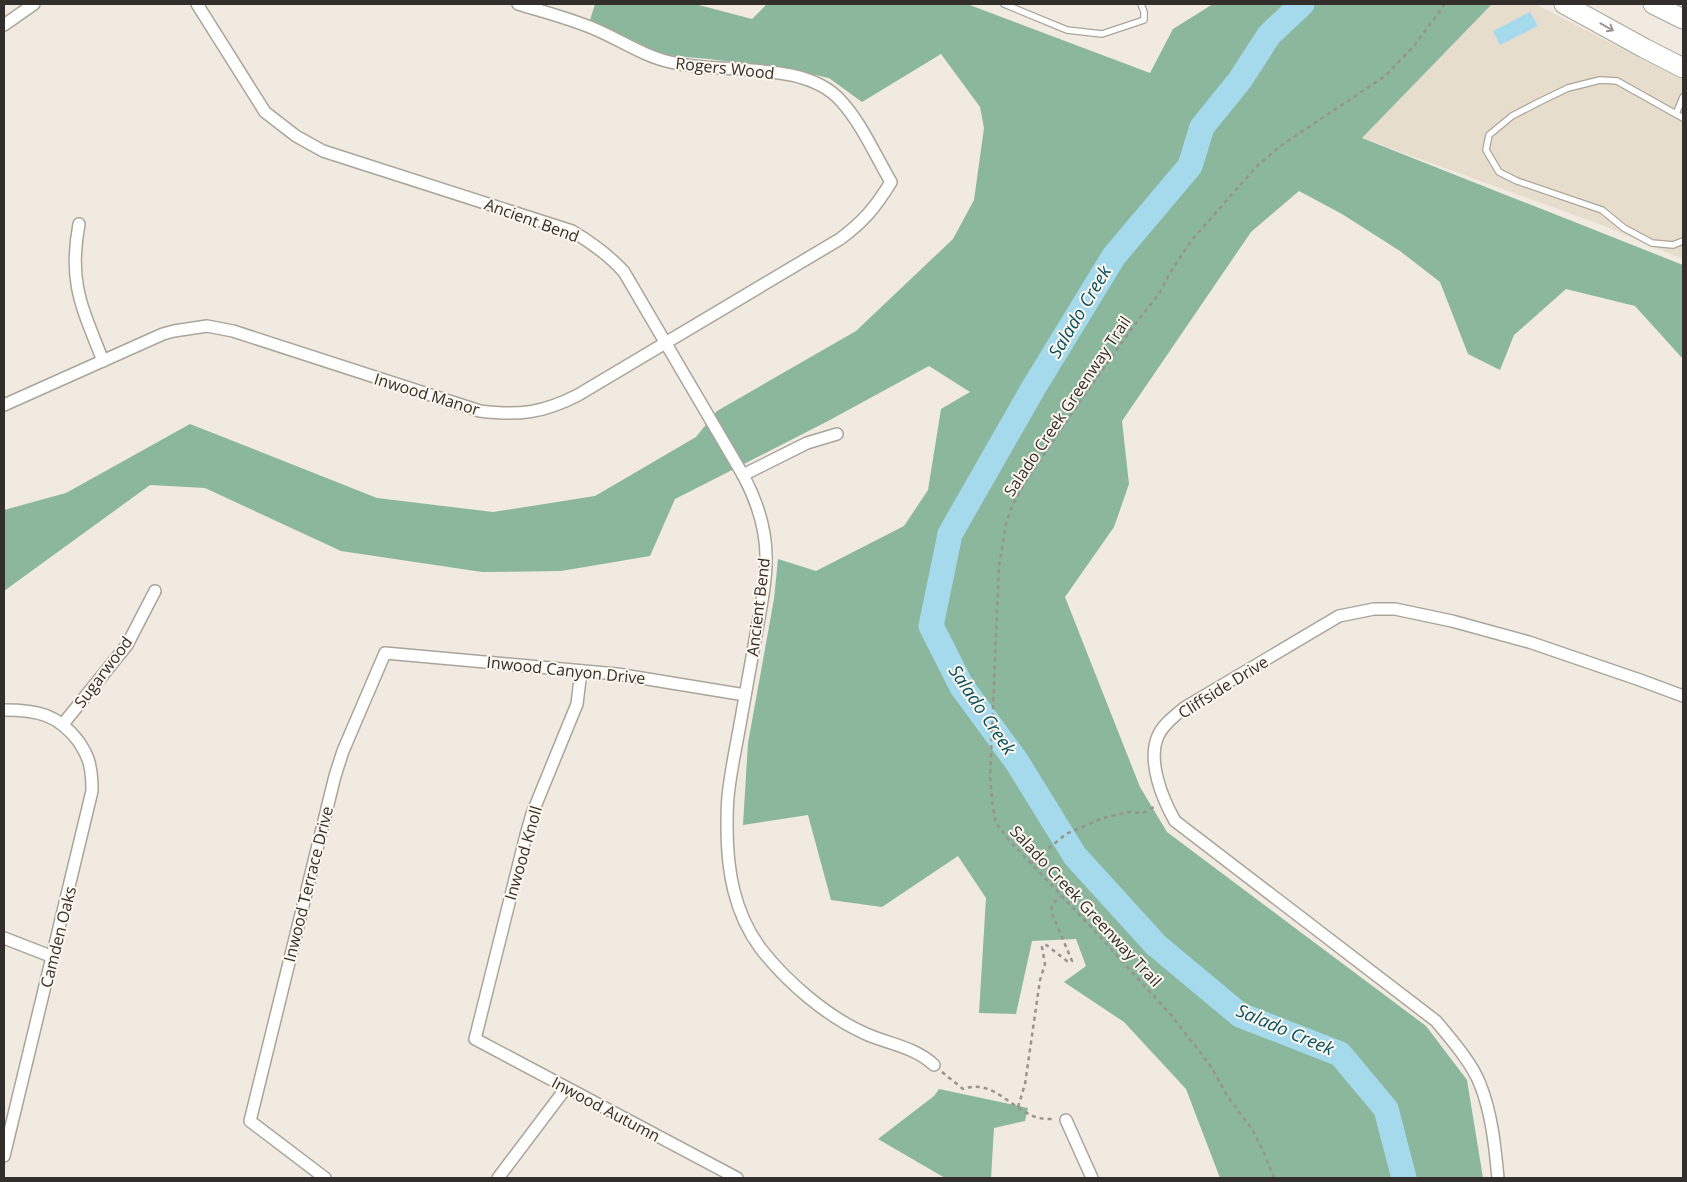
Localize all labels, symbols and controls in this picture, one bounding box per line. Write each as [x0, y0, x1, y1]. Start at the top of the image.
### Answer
one-way arrow [1599, 23, 1613, 33]
street label: Rogers Wood [674, 52, 776, 84]
street label: Ancient Bend [482, 193, 582, 247]
water label: Salado Creek [1042, 260, 1117, 362]
street label: Salado Creek Greenway Trail [998, 312, 1136, 500]
street label: Inwood Manor [372, 368, 483, 421]
street label: Ancient Bend [741, 556, 775, 658]
street label: Sugarwood [69, 632, 137, 712]
street label: Cliffside Drive [1174, 650, 1272, 724]
street label: Inwood Canyon Drive [486, 651, 646, 689]
water label: Salado Creek [944, 660, 1022, 760]
street label: Inwood Knoll [499, 803, 547, 903]
street label: Inwood Terrace Drive [278, 804, 338, 964]
street label: Salado Creek Greenway Trail [1005, 821, 1167, 991]
street label: Camden Oaks [35, 884, 81, 990]
water label: Salado Creek [1233, 998, 1339, 1061]
street label: Inwood Autumn [548, 1071, 664, 1147]

